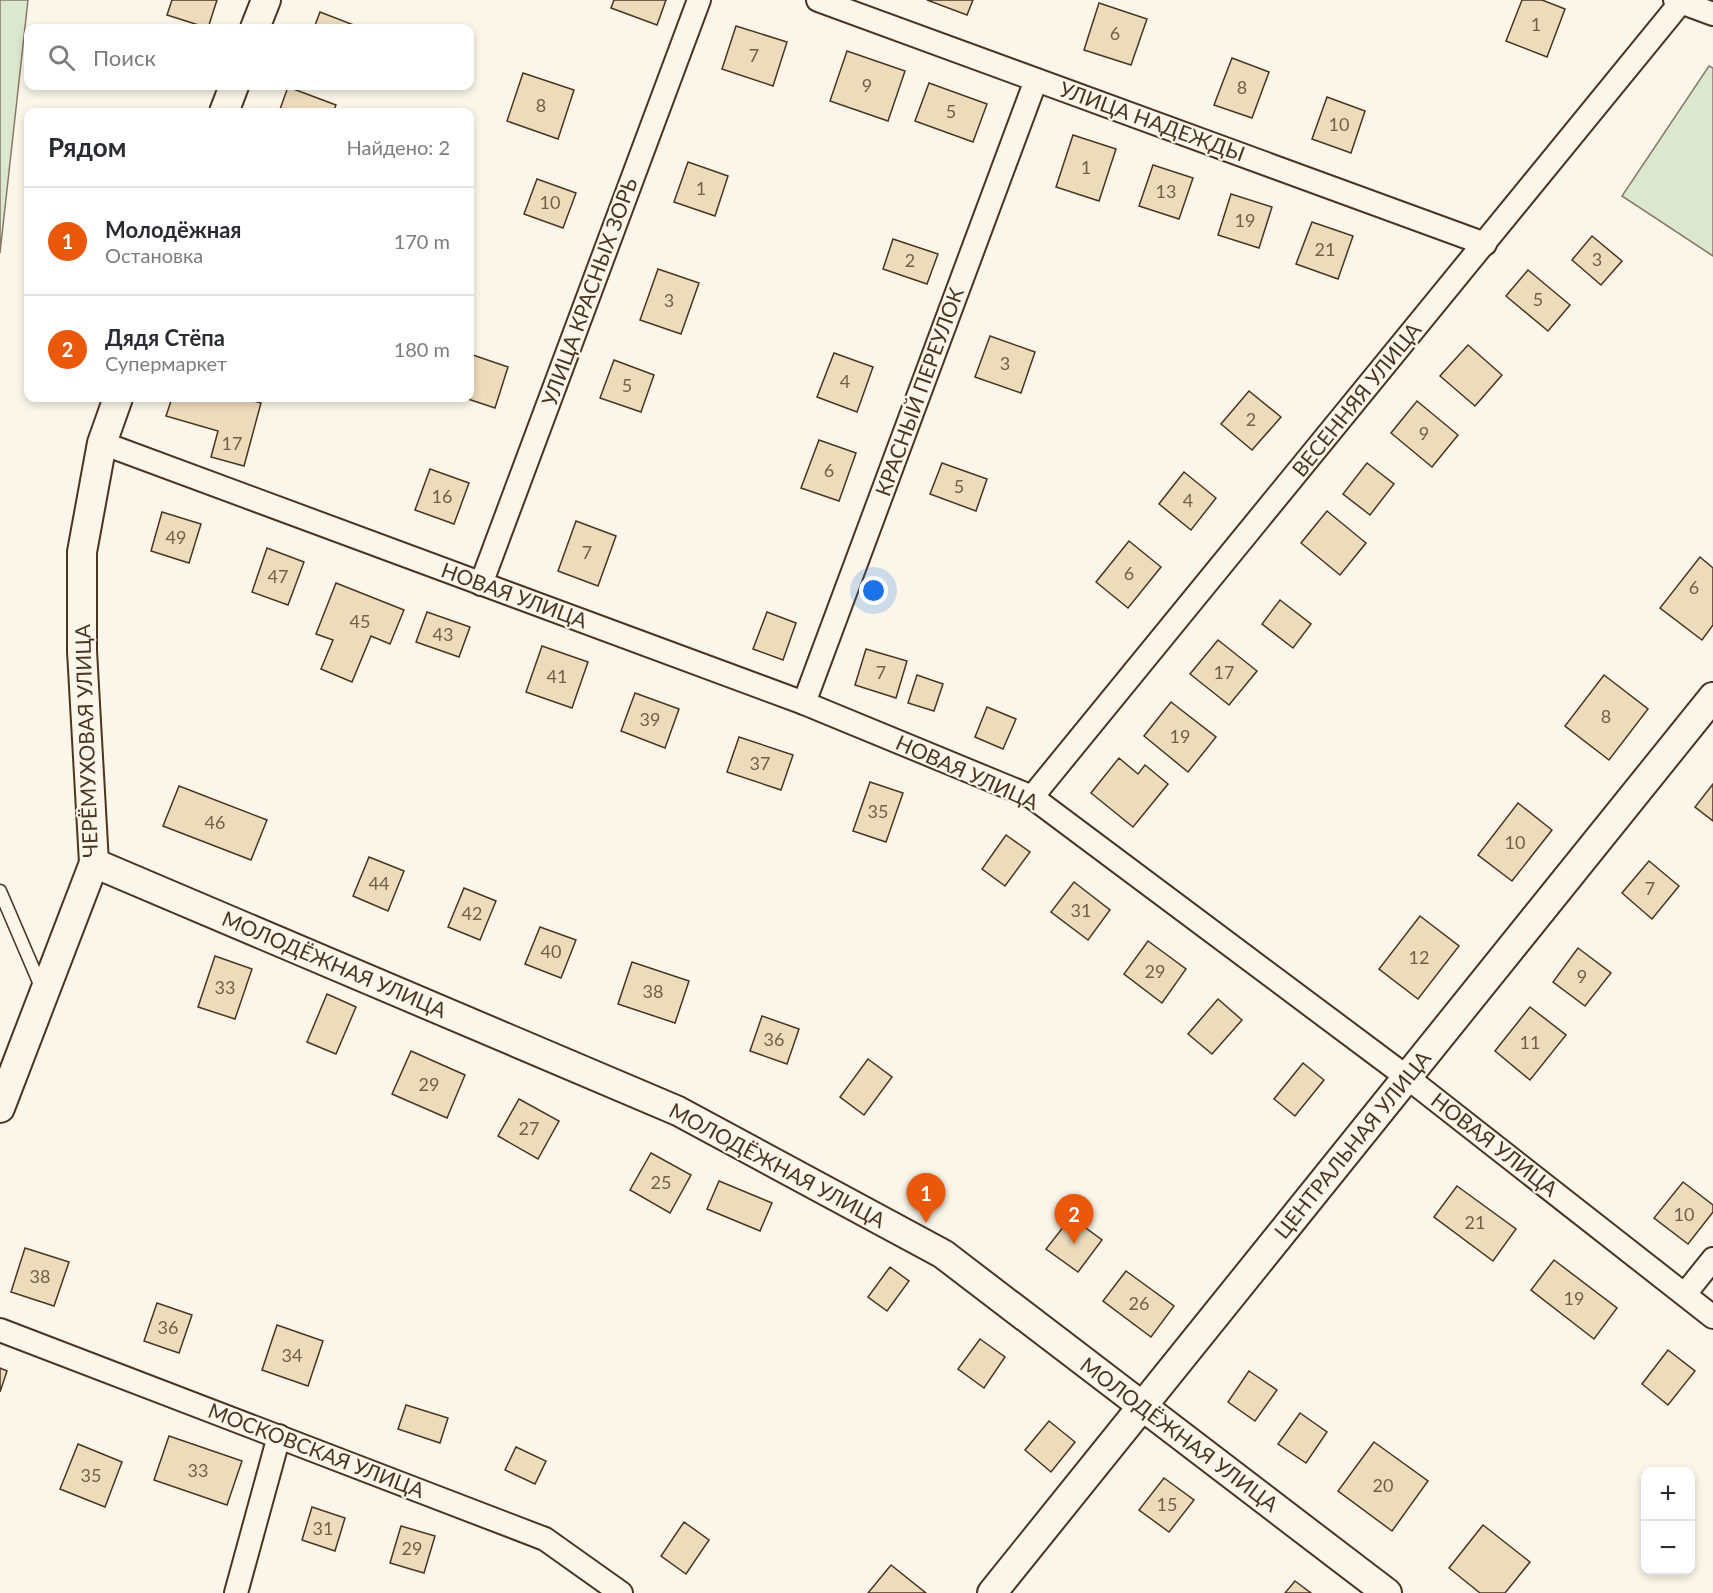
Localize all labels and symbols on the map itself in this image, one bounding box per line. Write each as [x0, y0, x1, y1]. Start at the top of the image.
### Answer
house number: 1 [1531, 13, 1541, 35]
house number: 6 [1110, 22, 1120, 44]
house number: 7 [749, 44, 759, 66]
house number: 9 [862, 74, 872, 96]
street label: УЛИЦА НАДЕЖДЫ [1056, 75, 1249, 166]
house number: 8 [1237, 76, 1247, 98]
house number: 8 [536, 94, 546, 116]
house number: 5 [946, 100, 956, 122]
house number: 10 [1329, 113, 1349, 135]
house number: 1 [1081, 156, 1091, 178]
street label: УЛИЦА КРАСНЫХ ЗОРЬ [536, 174, 642, 409]
house number: 1 [696, 177, 706, 199]
house number: 13 [1156, 180, 1176, 202]
house number: 10 [540, 191, 560, 213]
house number: 19 [1235, 209, 1255, 231]
house number: 21 [1315, 238, 1335, 260]
house number: 3 [1592, 248, 1602, 270]
house number: 2 [905, 249, 915, 271]
street label: КРАСНЫЙ ПЕРЕУЛОК [869, 284, 968, 499]
house number: 5 [1533, 288, 1543, 310]
house number: 3 [664, 289, 674, 311]
street label: ВЕСЕННЯЯ УЛИЦА [1286, 316, 1426, 481]
house number: 3 [1000, 352, 1010, 374]
house number: 4 [840, 370, 850, 392]
house number: 5 [622, 374, 632, 396]
house number: 2 [1246, 408, 1256, 430]
house number: 9 [1419, 422, 1429, 444]
house number: 17 [222, 432, 242, 454]
house number: 6 [824, 459, 834, 481]
house number: 5 [954, 475, 964, 497]
house number: 16 [432, 485, 452, 507]
house number: 4 [1183, 489, 1193, 511]
house number: 49 [166, 526, 186, 548]
house number: 7 [582, 541, 592, 563]
street label: НОВАЯ УЛИЦА [438, 557, 592, 633]
house number: 6 [1124, 562, 1134, 584]
house number: 47 [268, 565, 288, 587]
your location [859, 576, 888, 605]
house number: 6 [1689, 576, 1699, 598]
house number: 45 [350, 610, 370, 632]
street label: ЧЕРЁМУХОВАЯ УЛИЦА [69, 623, 102, 858]
house number: 43 [433, 623, 453, 645]
house number: 7 [876, 661, 886, 683]
house number: 17 [1214, 661, 1234, 683]
house number: 41 [547, 665, 567, 687]
house number: 8 [1601, 705, 1611, 727]
house number: 39 [640, 708, 660, 730]
house number: 19 [1170, 725, 1190, 747]
street label: НОВАЯ УЛИЦА [892, 729, 1044, 815]
house number: 37 [750, 752, 770, 774]
house number: 35 [868, 800, 888, 822]
house number: 46 [205, 811, 225, 833]
house number: 10 [1505, 831, 1525, 853]
house number: 44 [369, 872, 389, 894]
house number: 7 [1645, 877, 1655, 899]
house number: 31 [1071, 899, 1091, 921]
house number: 42 [462, 902, 482, 924]
street label: МОЛОДЁЖНАЯ УЛИЦА [219, 905, 451, 1023]
house number: 40 [541, 940, 561, 962]
house number: 12 [1409, 946, 1429, 968]
house number: 29 [1145, 960, 1165, 982]
house number: 9 [1577, 965, 1587, 987]
house number: 33 [215, 976, 235, 998]
house number: 38 [643, 980, 663, 1002]
house number: 36 [764, 1028, 784, 1050]
house number: 11 [1520, 1031, 1540, 1053]
street label: ЦЕНТРАЛЬНАЯ УЛИЦА [1268, 1045, 1436, 1243]
house number: 29 [419, 1073, 439, 1095]
street label: НОВАЯ УЛИЦА [1427, 1087, 1564, 1201]
street label: МОЛОДЁЖНАЯ УЛИЦА [665, 1097, 891, 1233]
house number: 27 [519, 1117, 539, 1139]
house number: 25 [651, 1171, 671, 1193]
pin: 1 [906, 1174, 946, 1223]
pin: 2 [1054, 1194, 1094, 1244]
house number: 10 [1674, 1203, 1694, 1225]
house number: 21 [1465, 1211, 1485, 1233]
house number: 38 [30, 1265, 50, 1287]
house number: 19 [1564, 1287, 1584, 1309]
house number: 26 [1129, 1292, 1149, 1314]
house number: 36 [158, 1316, 178, 1338]
house number: 34 [282, 1344, 302, 1366]
street label: МОЛОДЁЖНАЯ УЛИЦА [1076, 1351, 1284, 1517]
street label: МОСКОВСКАЯ УЛИЦА [205, 1397, 429, 1503]
house number: 33 [188, 1459, 208, 1481]
house number: 35 [81, 1464, 101, 1486]
house number: 20 [1373, 1474, 1393, 1496]
house number: 15 [1157, 1493, 1177, 1515]
house number: 31 [313, 1517, 333, 1539]
house number: 29 [402, 1537, 422, 1559]

